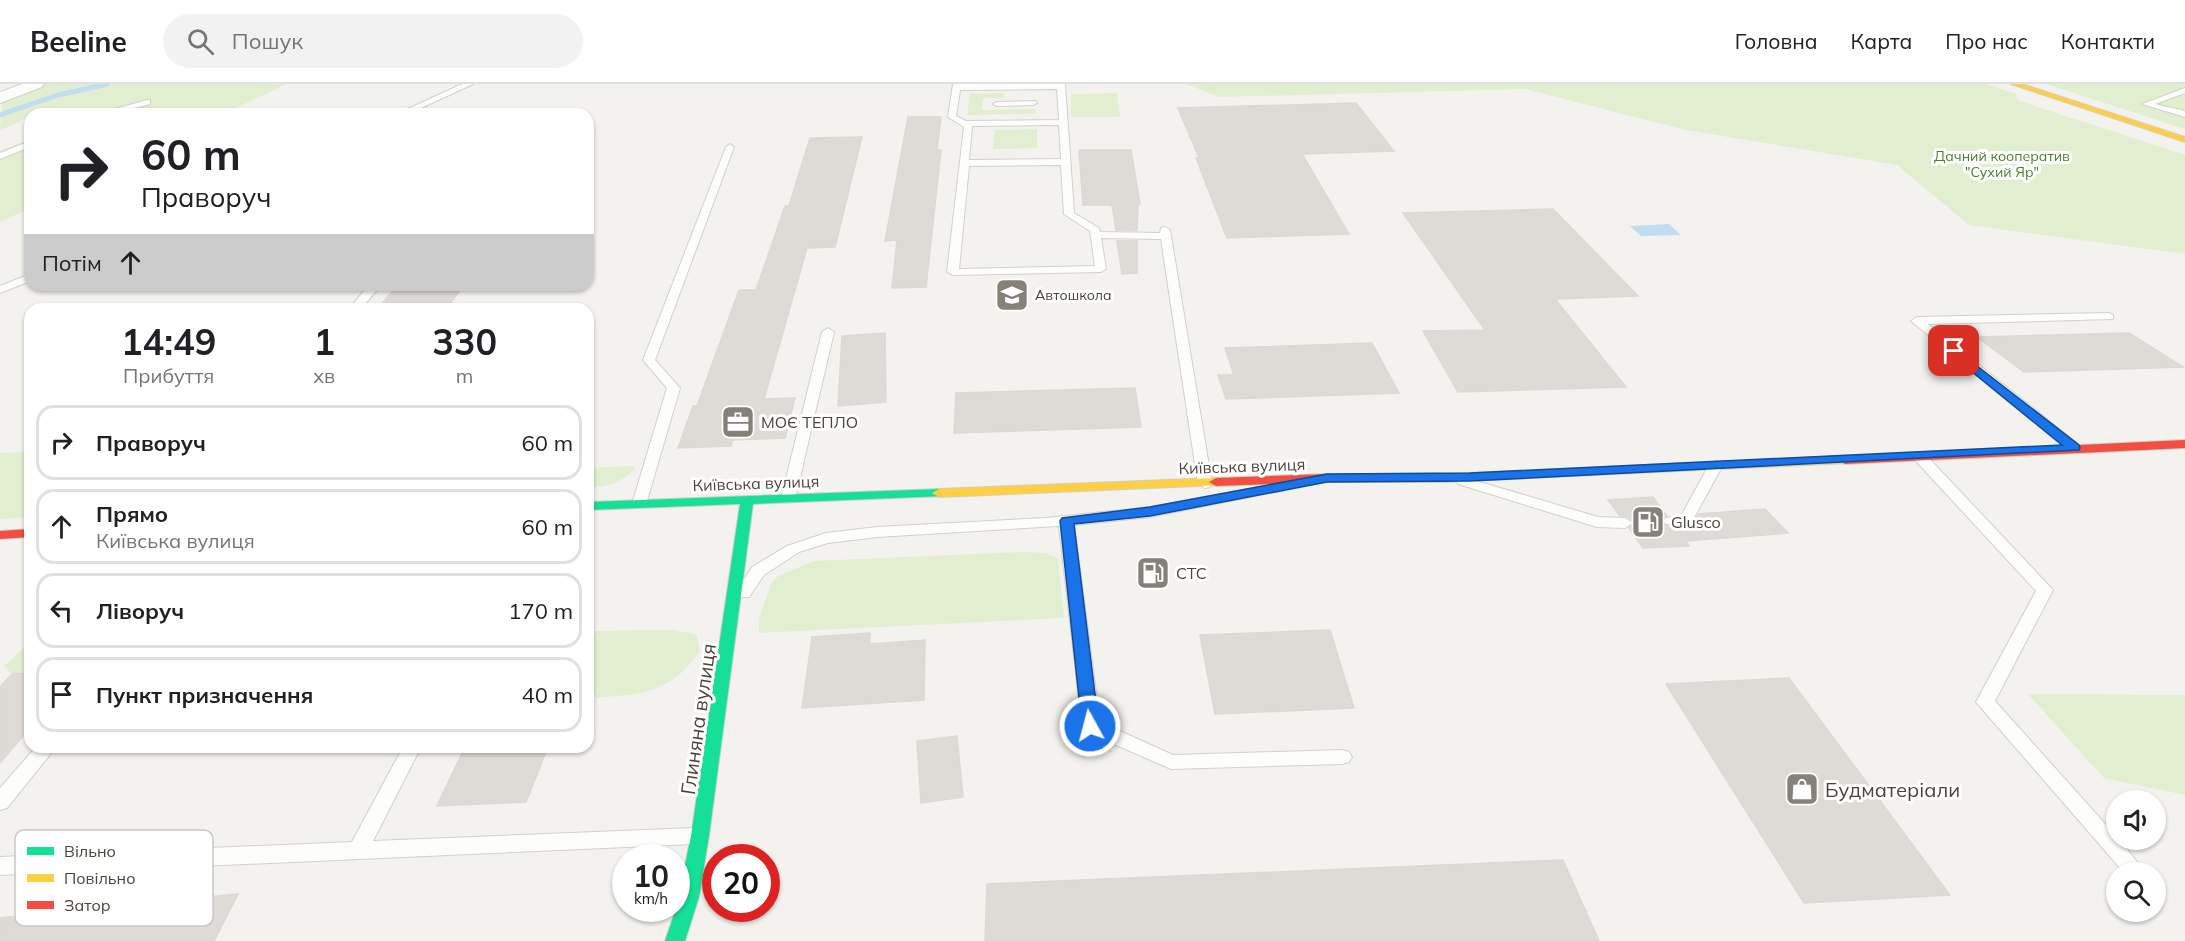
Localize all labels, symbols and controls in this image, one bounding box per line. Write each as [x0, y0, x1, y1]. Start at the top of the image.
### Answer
search box [163, 14, 583, 68]
text: Beeline [30, 24, 127, 59]
icon: search [184, 25, 217, 58]
text: Пошук [232, 27, 303, 55]
text: Головна [1735, 28, 1818, 54]
text: Карта [1851, 28, 1912, 54]
text: Про нас [1945, 28, 2028, 54]
text: Контакти [2061, 28, 2155, 54]
text: 60 m [141, 128, 241, 181]
icon: right [42, 132, 120, 210]
park label: Дачний кооператив "Сухий Яр" [1934, 147, 2070, 181]
text: Праворуч [141, 180, 271, 214]
icon: ahead [114, 246, 147, 279]
text: Потім [42, 249, 102, 277]
school or university icon: Автошкола [994, 277, 1030, 313]
place label: Автошкола [1035, 286, 1111, 304]
text: 14:49 [121, 319, 216, 364]
text: 1 [313, 319, 335, 364]
text: 330 [432, 319, 497, 364]
pin [1928, 325, 1979, 376]
icon: arrive [1937, 334, 1970, 367]
text: Прибуття [123, 363, 214, 388]
text: хв [313, 363, 335, 388]
text: m [456, 363, 473, 388]
office icon: МОЄ ТЕПЛО [720, 404, 756, 440]
place label: МОЄ ТЕПЛО [761, 412, 858, 432]
icon: right [45, 426, 78, 459]
text: Праворуч [96, 429, 206, 457]
text: 60 m [522, 429, 573, 457]
street label: Київська вулиця [1178, 454, 1306, 478]
street label: Київська вулиця [692, 471, 820, 495]
text: Прямо [96, 500, 168, 528]
fuel station icon: Glusco [1630, 504, 1666, 540]
icon: ahead [45, 510, 78, 543]
place label: Glusco [1671, 512, 1721, 532]
text: 60 m [522, 513, 573, 541]
text: Київська вулиця [96, 528, 255, 553]
fuel station icon: СТС [1135, 555, 1171, 591]
place label: СТС [1176, 563, 1207, 583]
icon: left [45, 594, 78, 627]
text: Ліворуч [96, 597, 184, 625]
text: 170 m [508, 597, 573, 625]
street label: Глиняна вулиця [675, 642, 721, 796]
icon: arrive [45, 678, 78, 711]
text: Пункт призначення [96, 681, 313, 709]
text: 40 m [522, 681, 573, 709]
position arrow [1058, 694, 1122, 758]
shop icon: Будматеріали [1784, 771, 1820, 807]
place label: Будматеріали [1825, 777, 1960, 802]
map controls [2106, 790, 2166, 922]
button: sound [2106, 790, 2166, 850]
legend [15, 830, 213, 926]
text: Вільно [64, 841, 116, 861]
speed limit sign: 20 [702, 844, 780, 922]
text: 10 [633, 857, 669, 895]
button: search [2106, 862, 2166, 922]
text: Повільно [64, 868, 135, 888]
text: km/h [634, 889, 668, 908]
text: Затор [64, 895, 111, 915]

